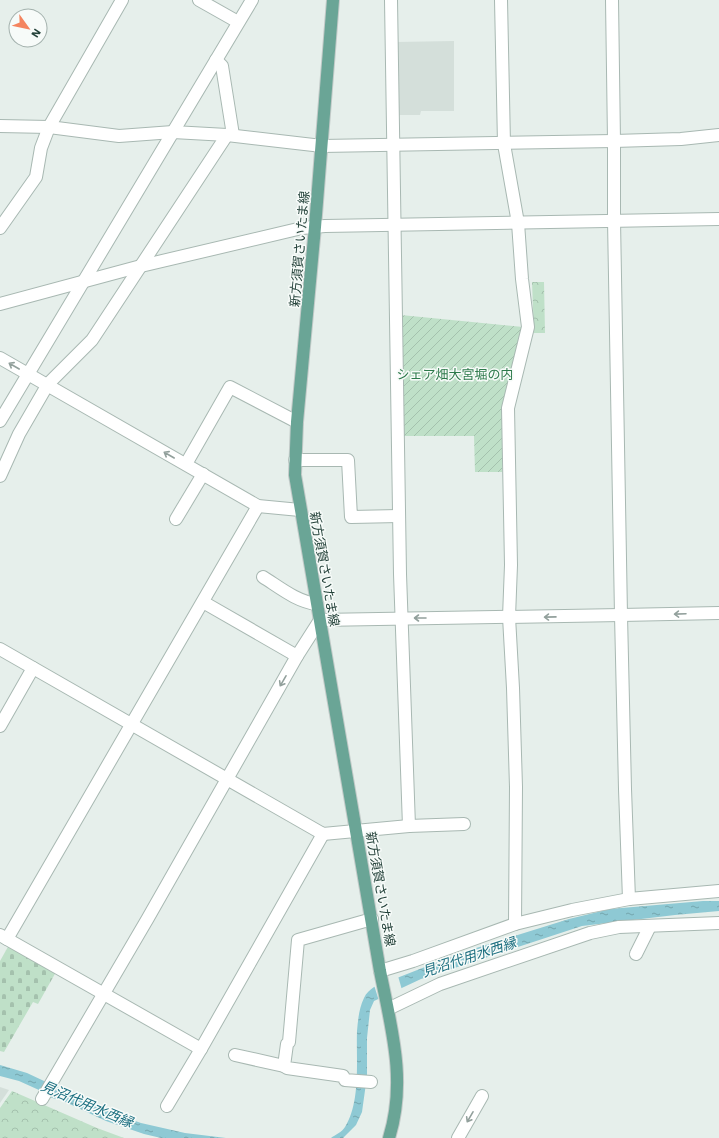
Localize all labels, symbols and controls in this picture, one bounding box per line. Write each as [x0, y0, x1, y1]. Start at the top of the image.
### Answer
north arrow [8, 8, 48, 48]
text: N [28, 26, 44, 40]
street label: 新方須賀さいたま線 [287, 190, 312, 308]
one-way arrow [8, 361, 20, 369]
park label: シェア畑大宮堀の内 [396, 367, 514, 382]
one-way arrow [163, 450, 175, 458]
street label: 新方須賀さいたま線 [307, 510, 342, 628]
one-way arrow [674, 610, 687, 617]
one-way arrow [544, 613, 557, 620]
one-way arrow [414, 614, 427, 622]
one-way arrow [278, 675, 286, 687]
street label: 新方須賀さいたま線 [363, 830, 398, 948]
water label: 見沼代用水西縁 [420, 934, 520, 980]
water label: 見沼代用水西縁 [39, 1077, 137, 1131]
one-way arrow [466, 1111, 474, 1123]

